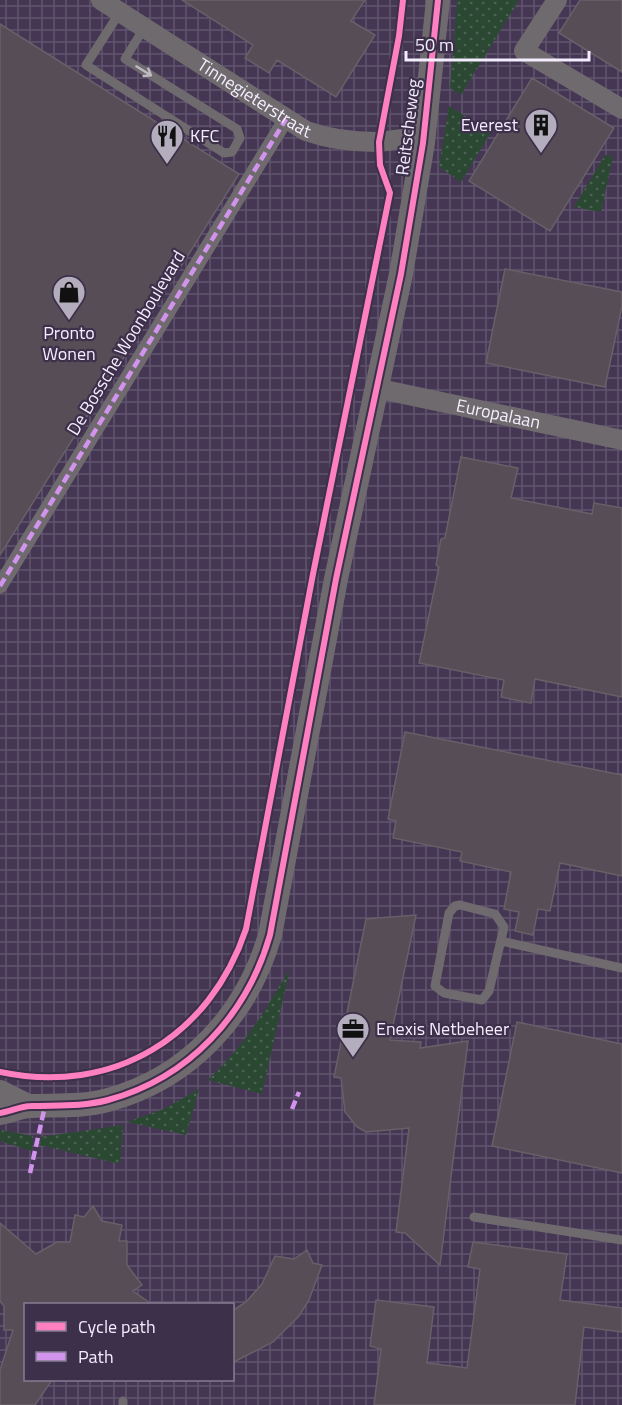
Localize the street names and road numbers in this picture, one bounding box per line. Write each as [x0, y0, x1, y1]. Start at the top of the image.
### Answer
street label: Tinnegieterstraat [192, 51, 315, 145]
street label: Reitscheweg [388, 77, 427, 177]
street label: De Bossche Woonboulevard [60, 245, 192, 440]
street label: Europalaan [454, 391, 543, 435]

